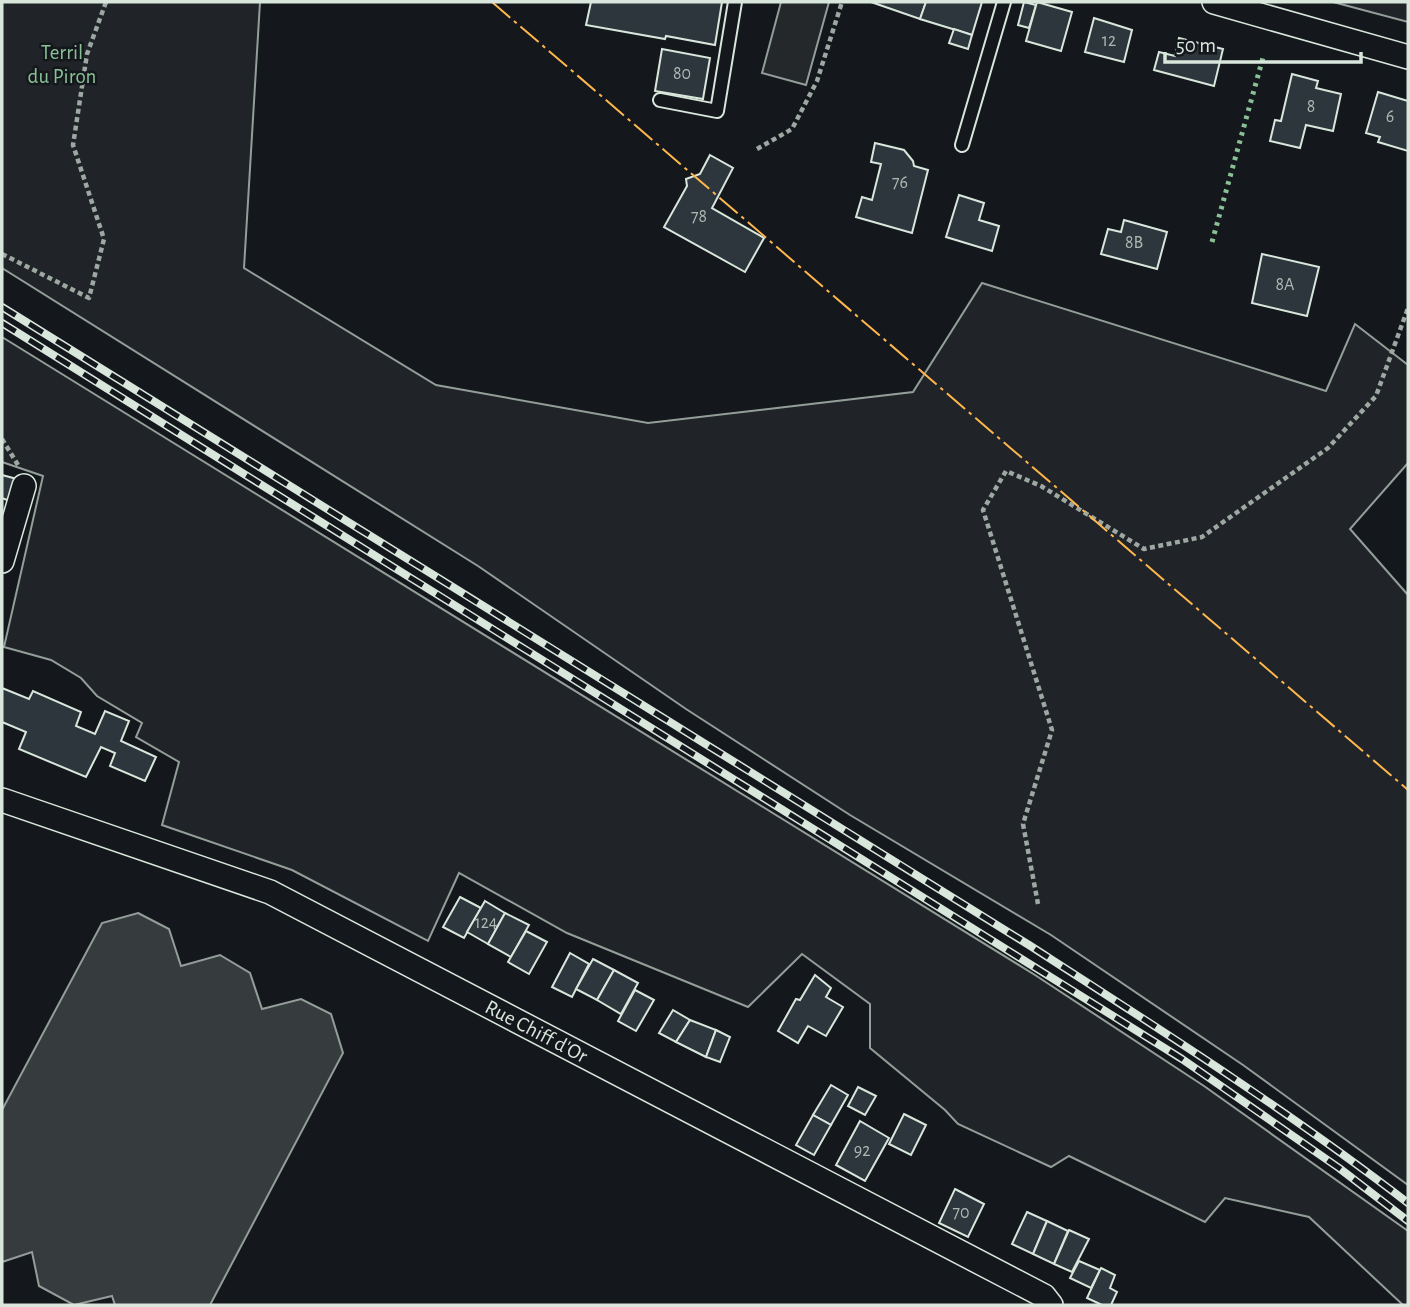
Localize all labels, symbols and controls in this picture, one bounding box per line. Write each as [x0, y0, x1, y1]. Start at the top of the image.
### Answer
scale bar [1165, 21, 1361, 65]
house number: 12 [1102, 32, 1116, 50]
text: 50 m [1176, 35, 1216, 56]
park label: Terril du Piron [28, 42, 96, 87]
house number: 80 [673, 65, 691, 83]
house number: 8 [1307, 98, 1315, 116]
house number: 6 [1386, 108, 1394, 126]
house number: 76 [892, 174, 908, 192]
house number: 78 [691, 208, 707, 226]
house number: 8B [1125, 234, 1143, 252]
house number: 8A [1276, 276, 1295, 294]
house number: 124 [474, 914, 498, 932]
street label: Rue Chiff d'Or [482, 996, 591, 1067]
house number: 92 [854, 1142, 870, 1160]
house number: 70 [952, 1204, 970, 1222]

